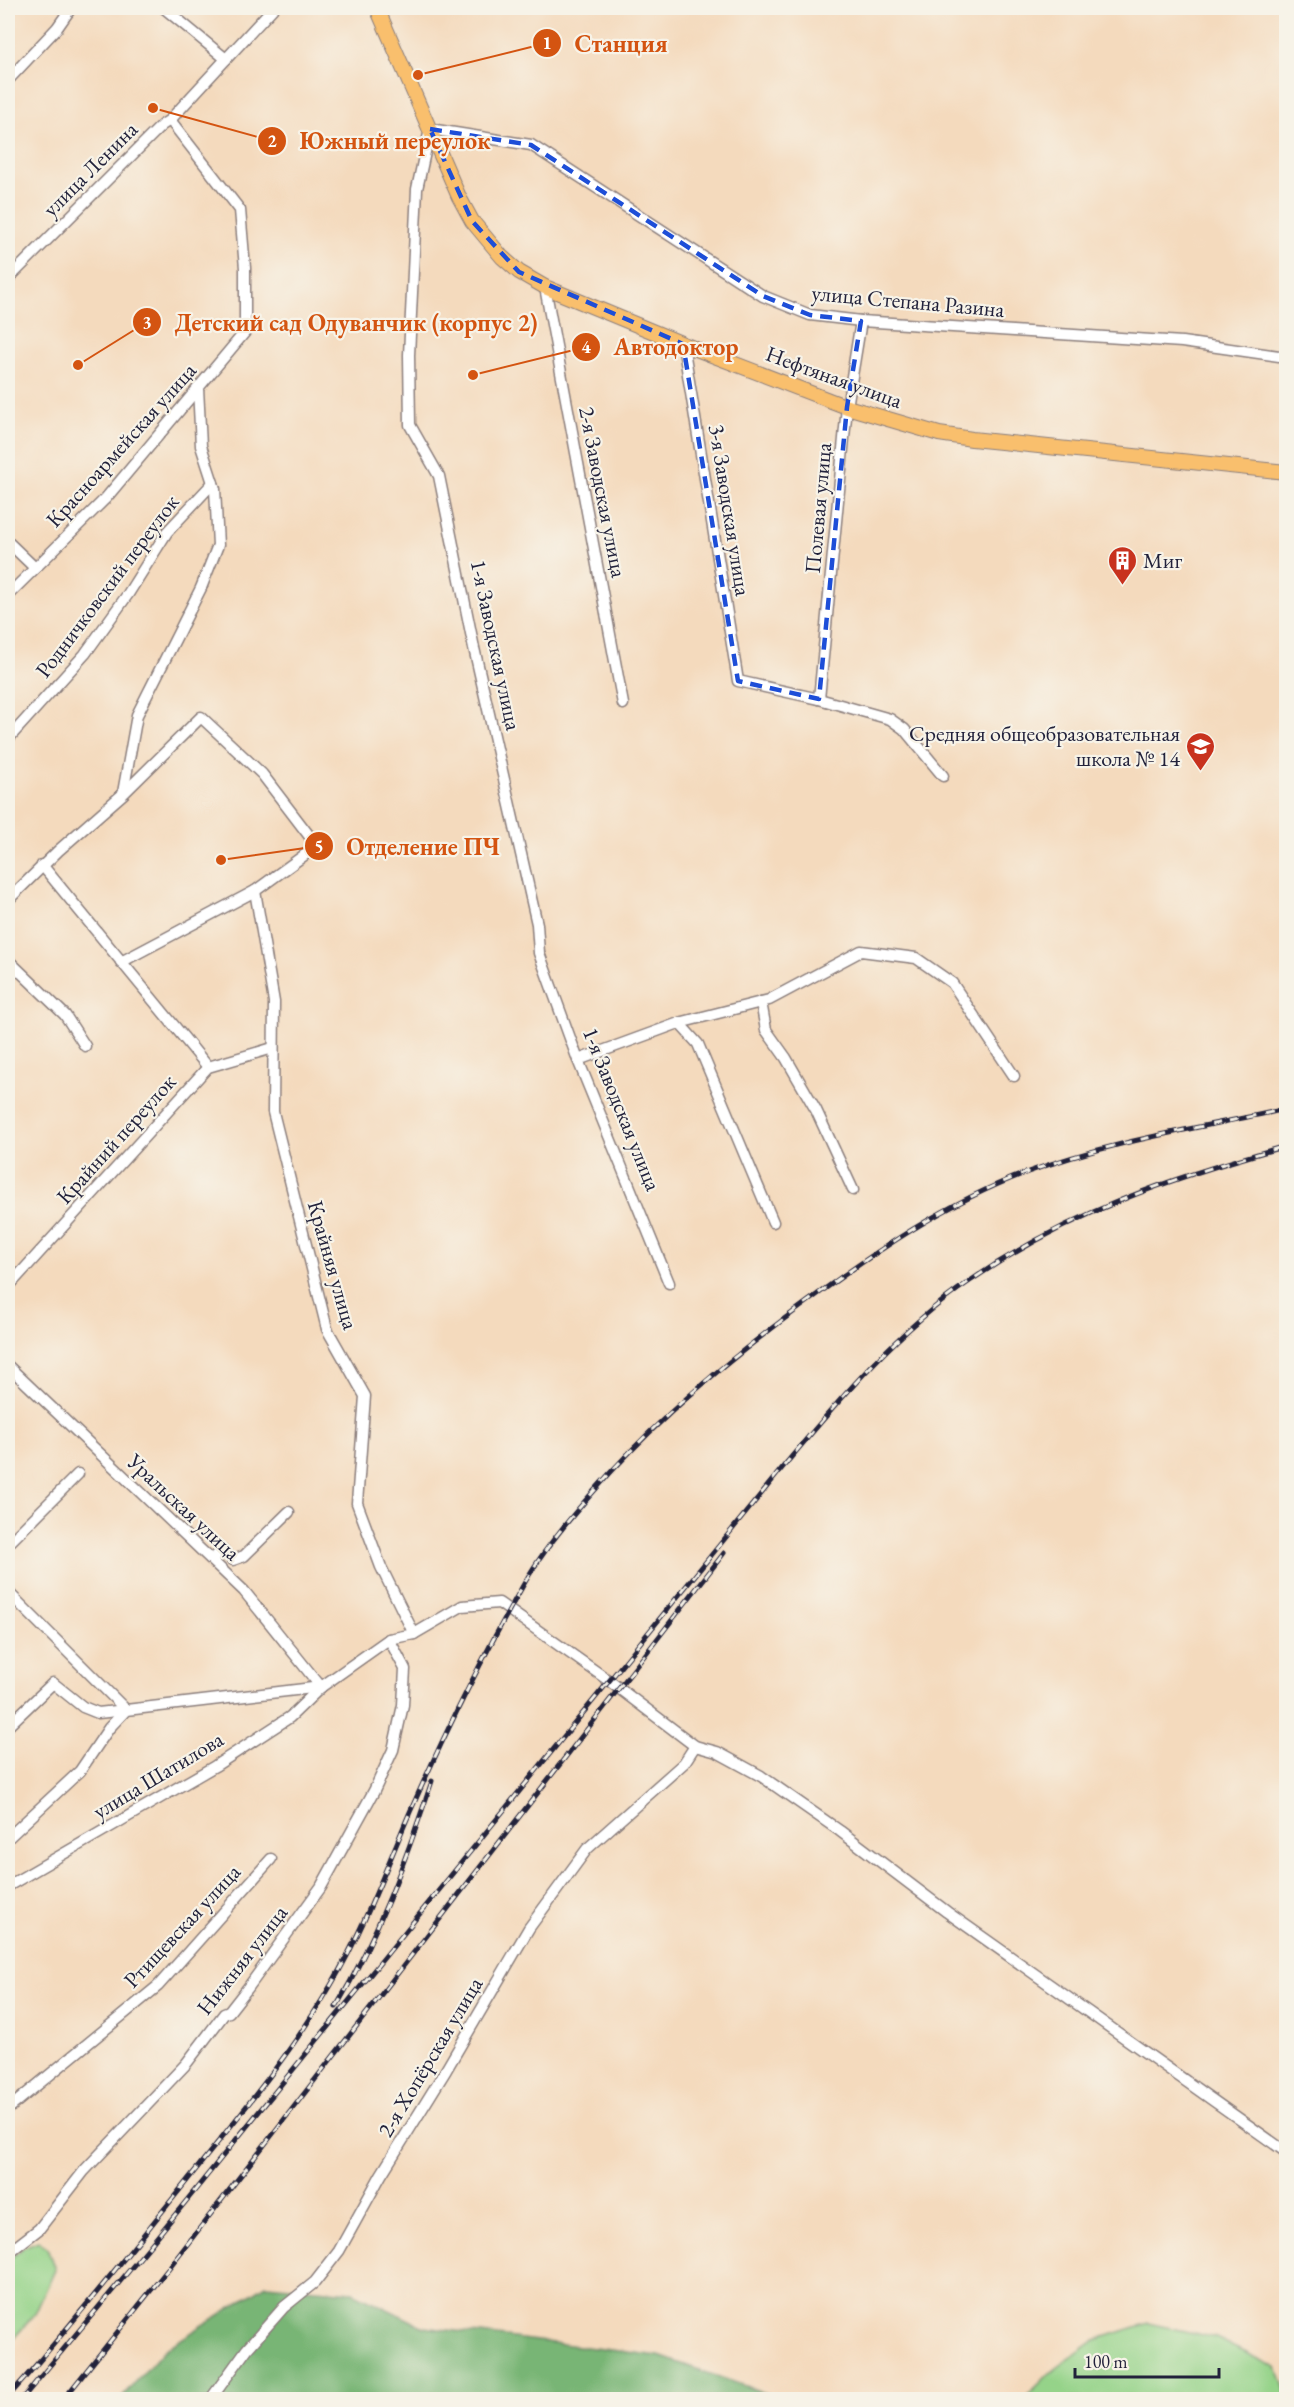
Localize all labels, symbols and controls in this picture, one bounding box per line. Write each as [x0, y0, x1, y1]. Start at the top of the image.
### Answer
callout: Станция [532, 22, 680, 64]
text: Станция [574, 28, 668, 59]
text: 1 [542, 31, 552, 54]
street label: улица Ленина [36, 115, 144, 223]
callout: Южный переулок [257, 120, 502, 162]
text: Южный переулок [300, 125, 491, 157]
text: 2 [267, 129, 277, 152]
street label: улица Степана Разина [810, 278, 1006, 324]
callout: Детский сад Одуванчик (корпус 2) [132, 301, 549, 343]
text: Детский сад Одуванчик (корпус 2) [174, 307, 538, 339]
text: 3 [142, 311, 152, 334]
callout: Автодоктор [571, 326, 750, 368]
text: Автодоктор [612, 331, 739, 362]
text: 4 [581, 335, 591, 358]
street label: Нефтяная улица [762, 339, 906, 415]
street label: Красноармейская улица [39, 356, 203, 533]
street label: 2-я Заводская улица [572, 404, 634, 580]
street label: 3-я Заводская улица [702, 422, 758, 598]
street label: Полевая улица [798, 441, 838, 575]
street label: Родничковский переулок [29, 488, 186, 683]
building icon: Миг [1106, 544, 1138, 586]
place label: Миг [1143, 546, 1182, 575]
street label: 1-я Заводская улица [464, 557, 528, 733]
place label: Средняя общеобразовательная школа № 14 [909, 719, 1180, 773]
school or university icon: Средняя общеобразовательная школа № 14 [1185, 730, 1217, 772]
callout: Отделение ПЧ [304, 825, 511, 867]
text: Отделение ПЧ [346, 831, 500, 862]
text: 5 [314, 835, 324, 858]
street label: 1-я Заводская улица [576, 1023, 668, 1195]
street label: Крайний переулок [50, 1067, 183, 1210]
street label: Крайняя улица [301, 1197, 365, 1333]
street label: Уральская улица [121, 1446, 247, 1567]
street label: улица Шатилова [87, 1724, 229, 1825]
street label: Ртищевская улица [117, 1858, 247, 1994]
street label: Нижняя улица [190, 1899, 294, 2021]
street label: 2-я Хопёрская улица [371, 1972, 489, 2142]
scale bar [1075, 2341, 1219, 2379]
text: 100 m [1084, 2350, 1128, 2373]

